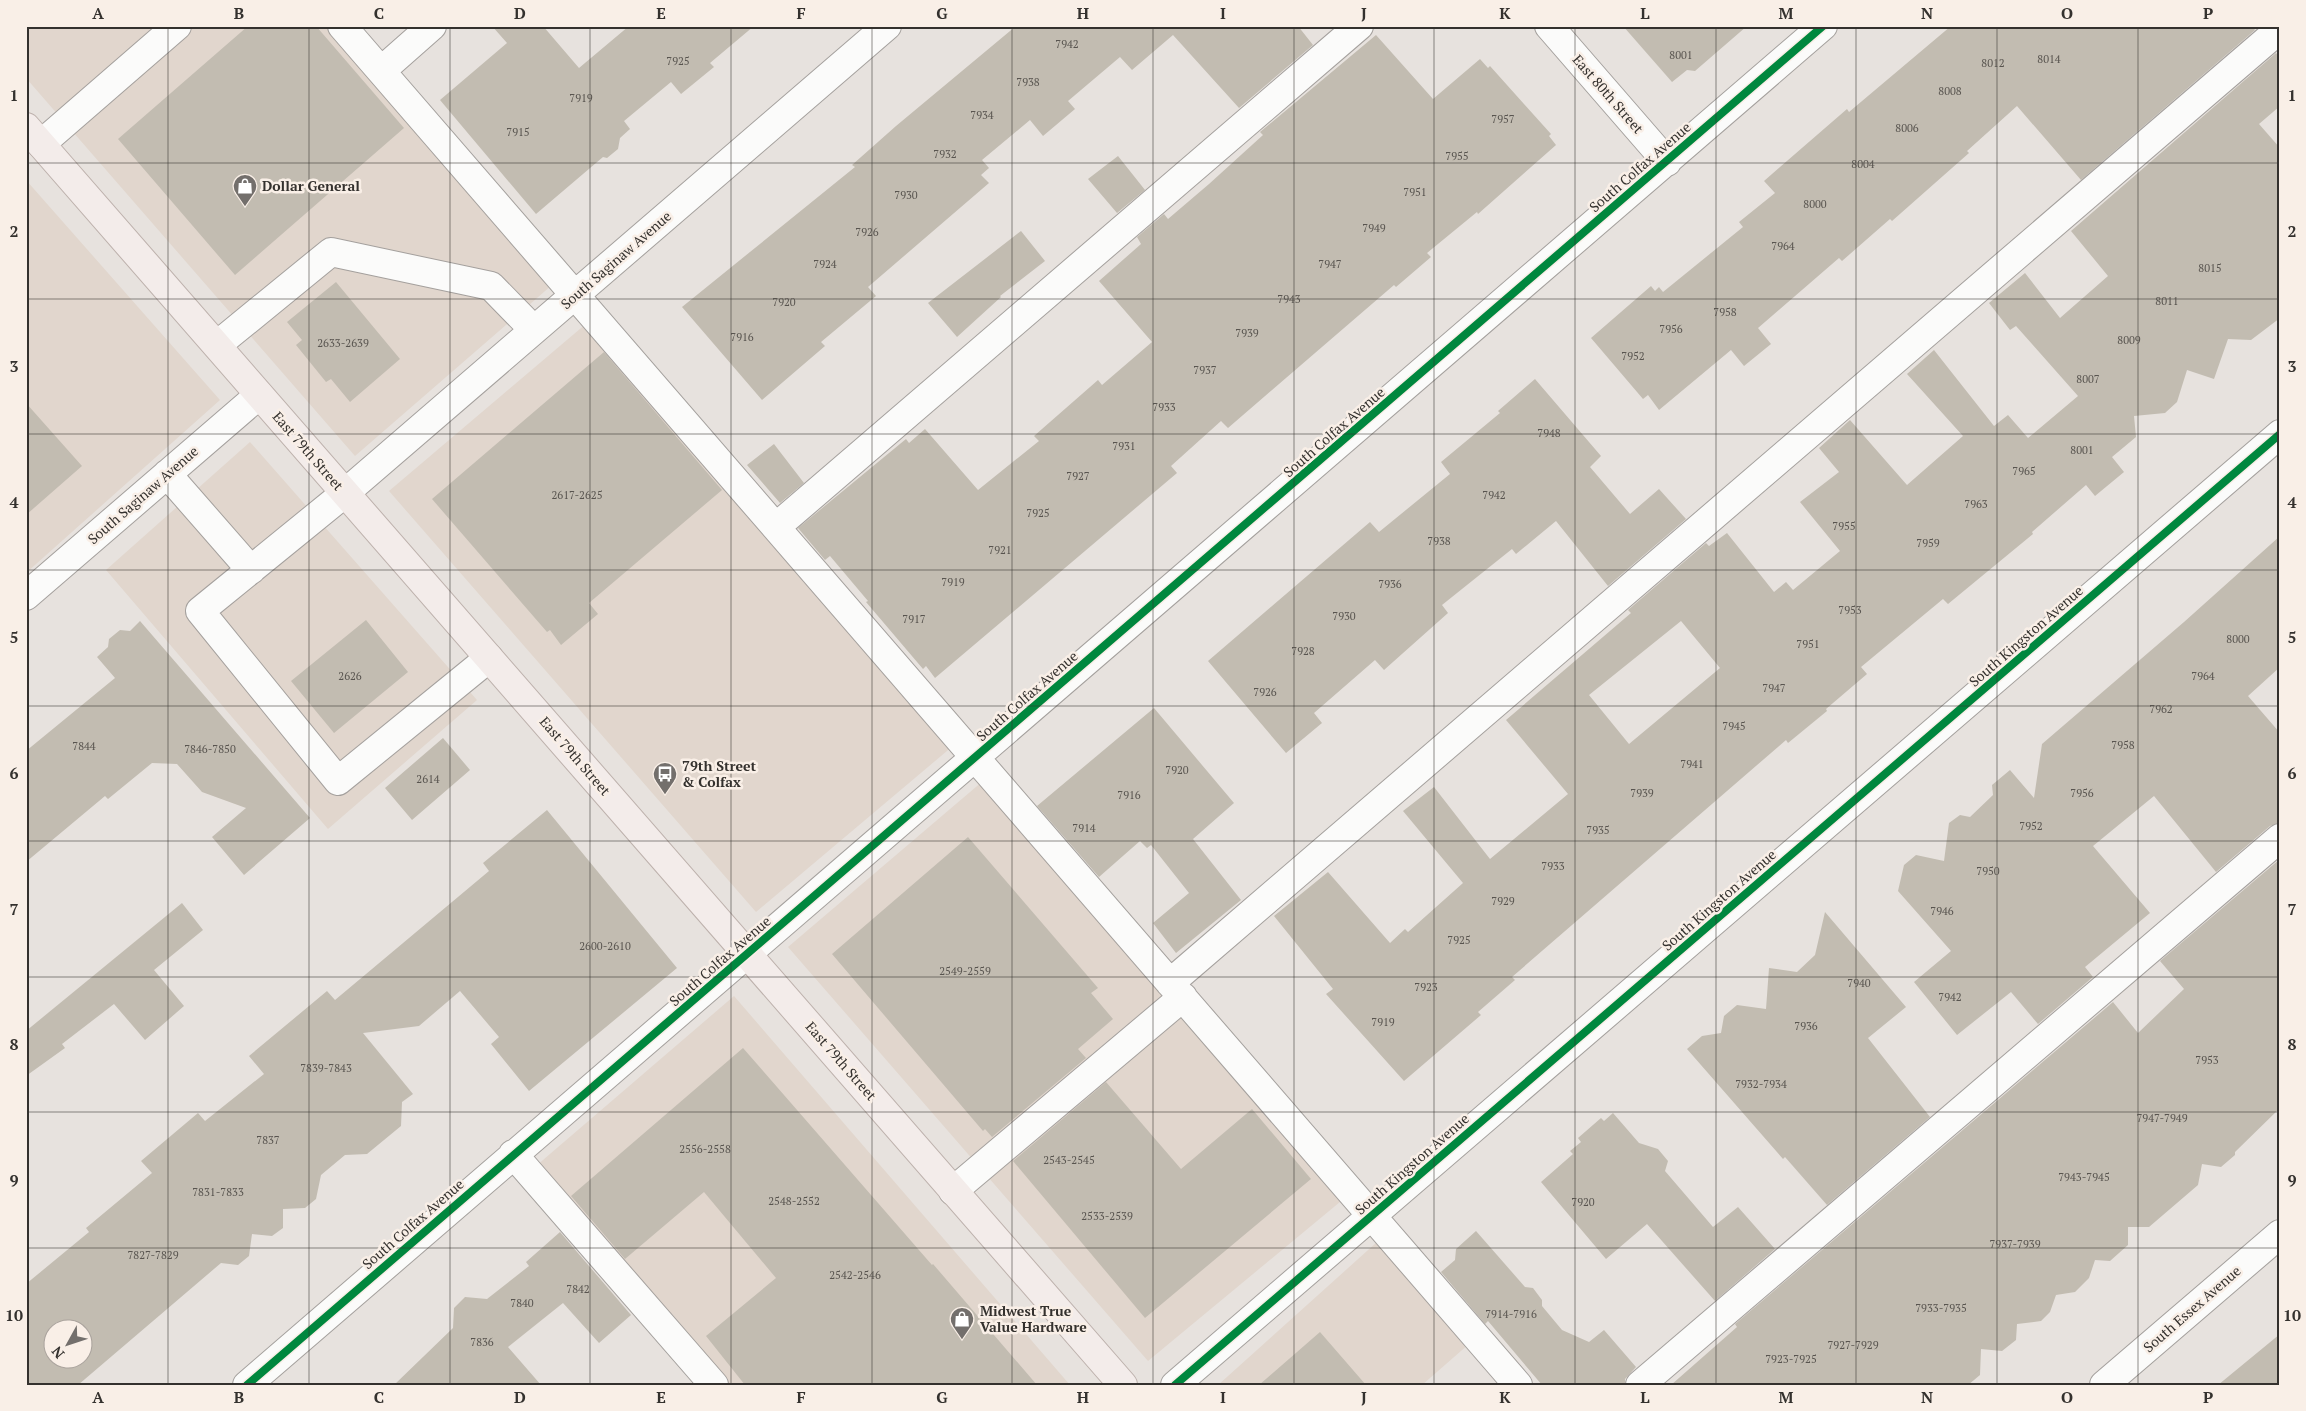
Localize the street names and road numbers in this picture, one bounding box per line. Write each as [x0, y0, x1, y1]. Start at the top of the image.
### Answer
street label: East 80th Street [1569, 50, 1649, 138]
street label: South Colfax Avenue [1585, 117, 1695, 216]
street label: South Saginaw Avenue [556, 206, 675, 313]
street label: South Colfax Avenue [1279, 382, 1389, 481]
street label: East 79th Street [269, 407, 349, 495]
street label: South Saginaw Avenue [83, 441, 202, 548]
street label: South Kingston Avenue [1965, 581, 2087, 690]
street label: South Colfax Avenue [972, 646, 1082, 745]
street label: East 79th Street [536, 712, 616, 800]
street label: South Kingston Avenue [1658, 845, 1780, 954]
street label: South Colfax Avenue [665, 911, 775, 1010]
street label: East 79th Street [802, 1017, 882, 1105]
street label: South Kingston Avenue [1351, 1109, 1473, 1218]
street label: South Colfax Avenue [358, 1174, 468, 1273]
street label: South Essex Avenue [2139, 1261, 2244, 1356]

